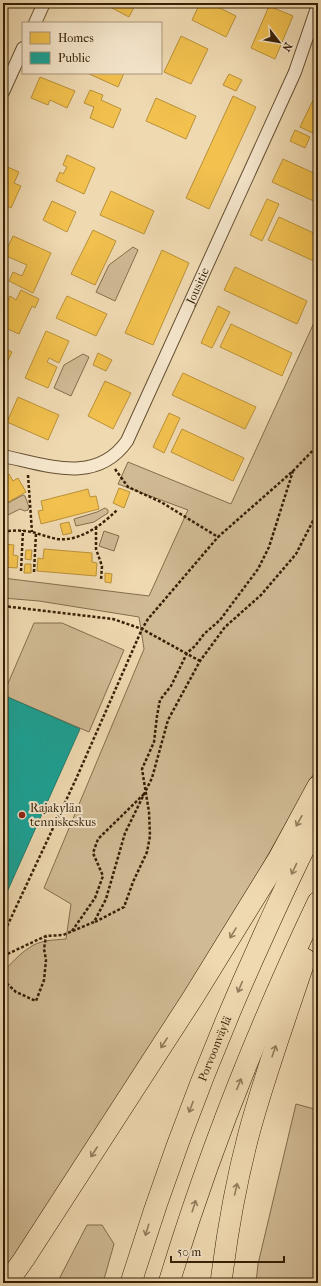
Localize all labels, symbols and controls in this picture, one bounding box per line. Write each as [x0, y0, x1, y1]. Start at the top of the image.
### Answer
legend [22, 22, 162, 74]
north arrow [259, 22, 299, 62]
text: Homes [58, 31, 94, 45]
text: N [279, 40, 295, 54]
text: Public [58, 51, 90, 65]
street label: Jousitie [183, 265, 212, 307]
place label: Rajakylän tenniskeskus [30, 801, 96, 829]
marker: Rajakylän tenniskeskus [17, 810, 27, 820]
one-way arrow [295, 815, 303, 827]
one-way arrow [290, 862, 297, 874]
one-way arrow [229, 927, 237, 938]
one-way arrow [236, 981, 244, 993]
street label: Porvoonväylä [195, 1013, 234, 1083]
one-way arrow [160, 1037, 168, 1048]
one-way arrow [271, 1045, 279, 1057]
one-way arrow [236, 1079, 244, 1091]
one-way arrow [186, 1101, 194, 1113]
one-way arrow [89, 1146, 97, 1158]
one-way arrow [233, 1183, 240, 1196]
one-way arrow [191, 1200, 198, 1213]
one-way arrow [143, 1223, 150, 1236]
scale bar [171, 1238, 284, 1264]
text: 50 m [177, 1245, 201, 1259]

